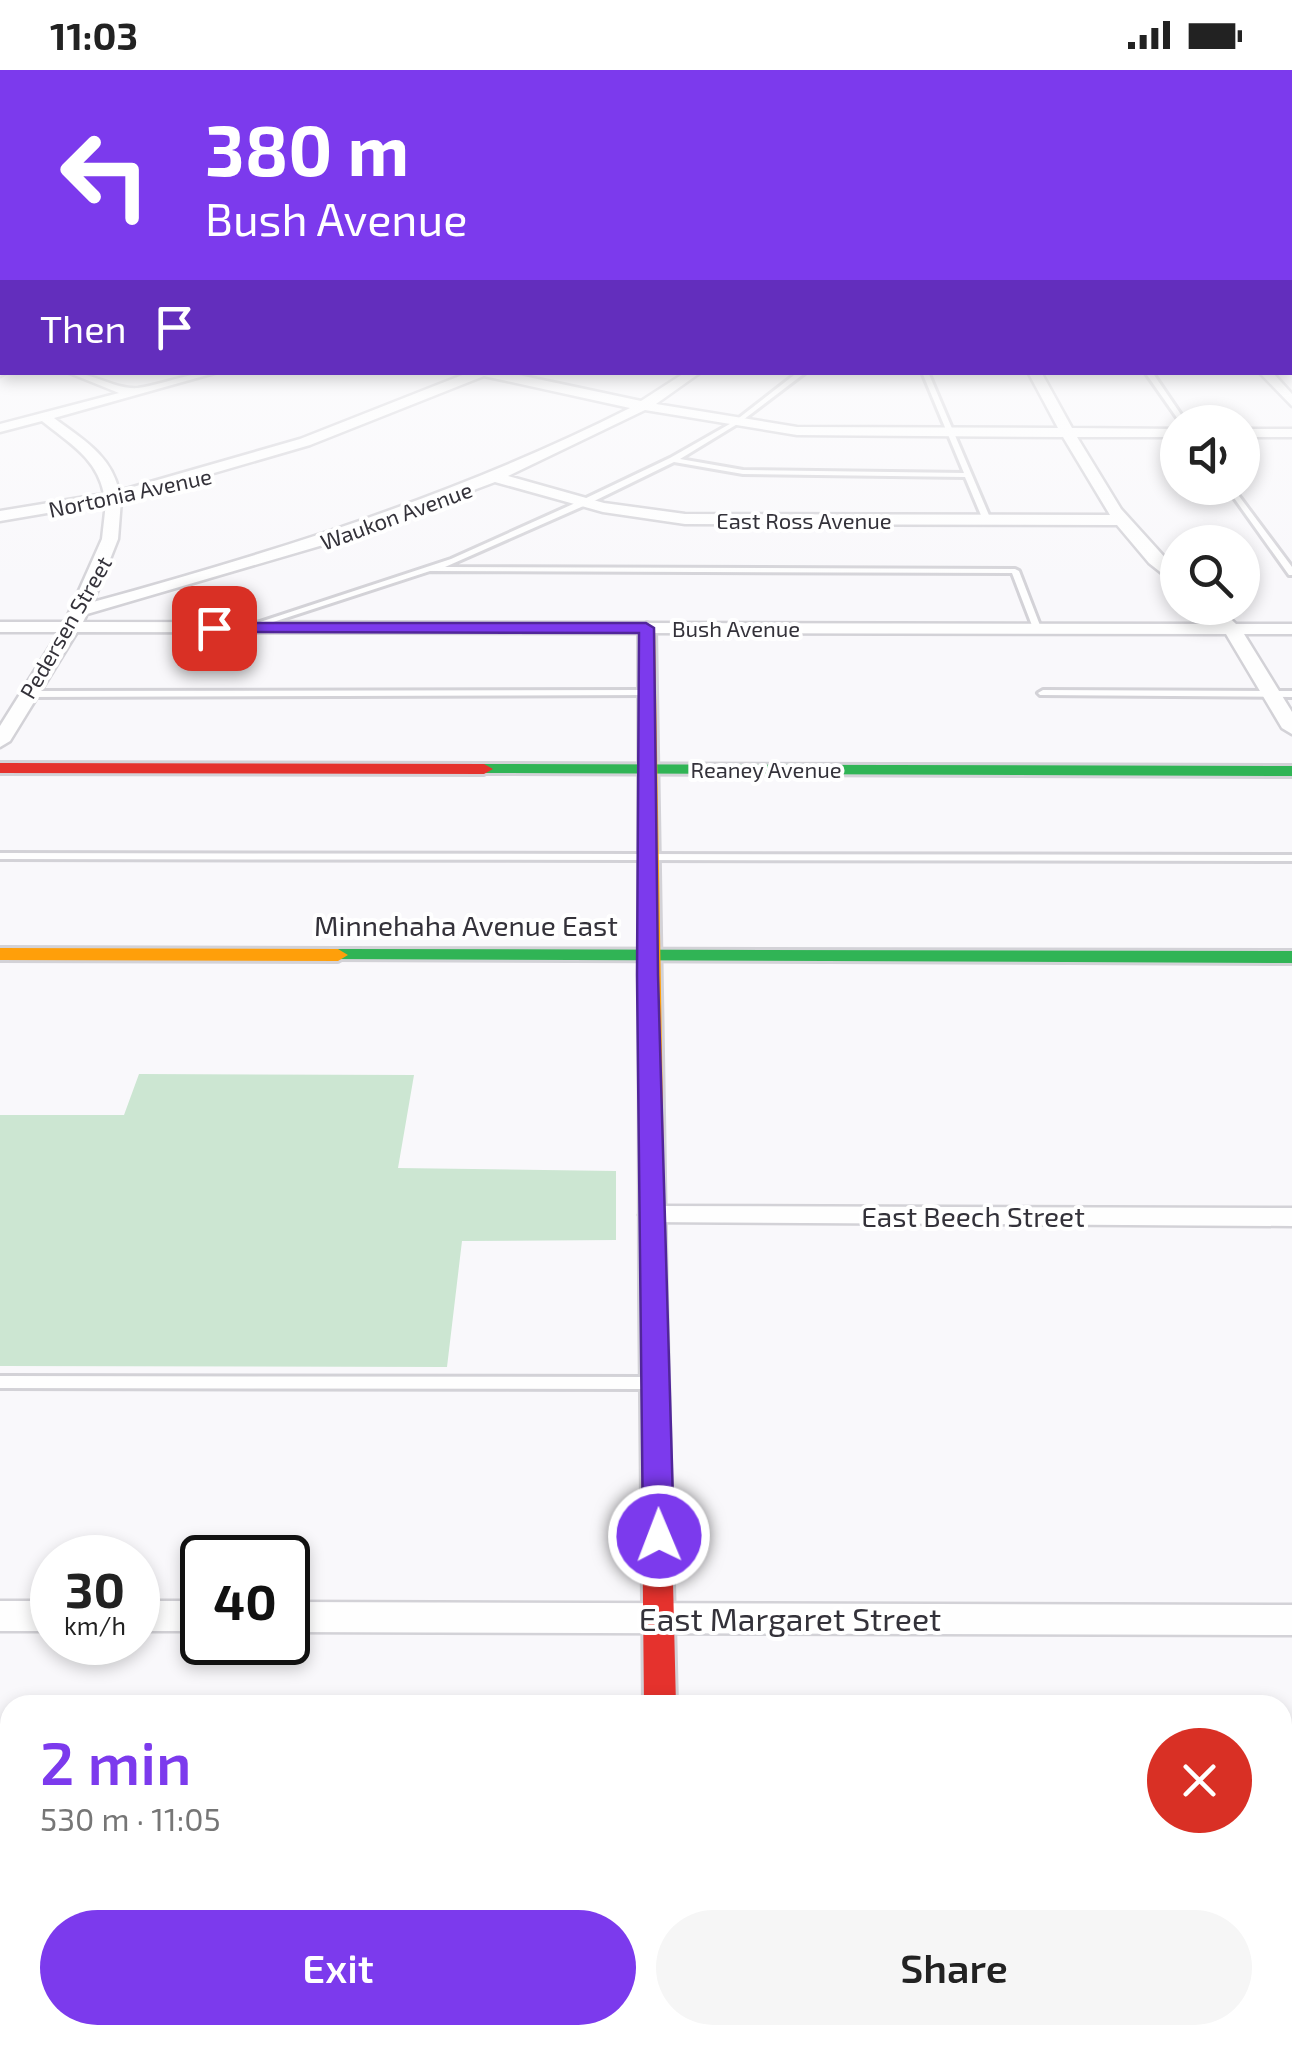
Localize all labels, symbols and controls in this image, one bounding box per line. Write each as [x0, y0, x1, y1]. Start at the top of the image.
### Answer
text: 11:03 [50, 12, 138, 58]
text: 380 m [205, 106, 409, 190]
icon: left [40, 110, 170, 240]
text: Bush Avenue [205, 191, 467, 245]
icon: arrive [147, 300, 202, 355]
text: Then [40, 305, 127, 351]
map controls [1160, 405, 1260, 625]
button: sound [1160, 405, 1260, 505]
street label: Nortonia Avenue [46, 462, 214, 522]
street label: Waukon Avenue [317, 476, 475, 554]
street label: East Ross Avenue [716, 507, 892, 533]
button: search [1160, 525, 1260, 625]
street label: Pedersen Street [14, 551, 116, 703]
pin [172, 586, 257, 671]
icon: arrive [187, 601, 242, 656]
street label: Bush Avenue [672, 615, 800, 641]
street label: Reaney Avenue [690, 756, 842, 782]
street label: Minnehaha Avenue East [314, 908, 618, 942]
street label: East Beech Street [861, 1199, 1085, 1233]
position arrow [607, 1484, 711, 1588]
speed limit sign: 40 [180, 1535, 310, 1665]
text: 30 [65, 1558, 125, 1618]
street label: East Margaret Street [639, 1599, 941, 1637]
text: km/h [64, 1610, 126, 1640]
text: 2 min [40, 1725, 192, 1797]
button: close [1147, 1728, 1252, 1833]
text: 530 m · 11:05 [40, 1799, 221, 1837]
button: Exit [40, 1910, 636, 2025]
button: Share [656, 1910, 1252, 2025]

